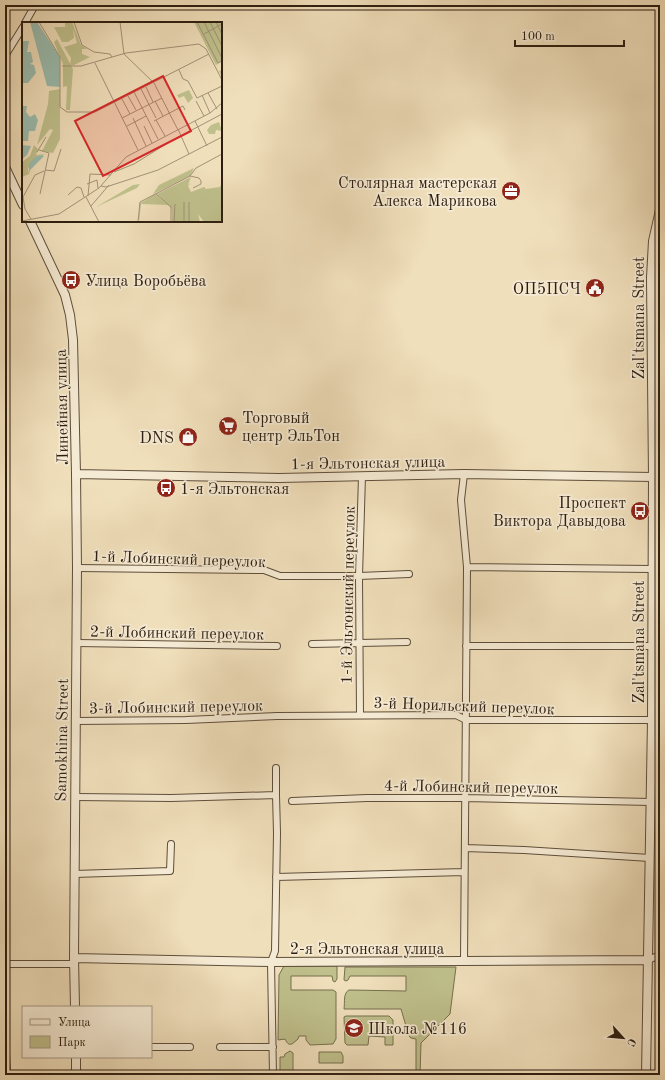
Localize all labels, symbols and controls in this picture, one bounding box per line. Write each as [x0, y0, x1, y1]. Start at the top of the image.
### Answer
inset map [22, 22, 222, 222]
scale bar [515, 22, 624, 48]
text: 100 m [521, 31, 555, 43]
place label: Столярная мастерская Алекса Марикова [338, 176, 497, 210]
office icon: Столярная мастерская Алекса Марикова [500, 180, 522, 202]
street label: Zal'tsmana Street [632, 256, 648, 380]
bus stop icon: Улица Воробьёва [60, 269, 82, 291]
place label: Улица Воробьёва [85, 274, 207, 290]
public building icon: ОП5ПСЧ [584, 277, 606, 299]
place label: ОП5ПСЧ [513, 282, 581, 298]
street label: Линейная улица [54, 349, 72, 465]
place label: Торговый центр ЭльТон [242, 411, 340, 445]
supermarket icon: Торговый центр ЭльТон [217, 415, 239, 437]
shop icon: DNS [177, 426, 199, 448]
place label: DNS [139, 431, 174, 447]
street label: 1-я Эльтонская улица [291, 455, 446, 473]
bus stop icon: 1-я Эльтонская [155, 477, 177, 499]
place label: 1-я Эльтонская [180, 482, 289, 498]
place label: Проспект Виктора Давыдова [493, 496, 626, 530]
bus stop icon: Проспект Виктора Давыдова [629, 500, 651, 522]
street label: 1-й Эльтонский переулок [339, 506, 359, 684]
street label: 1-й Лобинский переулок [92, 549, 266, 571]
street label: Zal'tsmana Street [632, 580, 648, 704]
street label: 2-й Лобинский переулок [90, 624, 264, 644]
street label: Samokhina Street [54, 678, 72, 802]
street label: 3-й Норильский переулок [373, 696, 555, 718]
street label: 3-й Лобинский переулок [89, 698, 263, 718]
street label: 4-й Лобинский переулок [384, 778, 558, 798]
street label: 2-я Эльтонская улица [290, 942, 444, 958]
legend [22, 1006, 152, 1058]
text: Улица [58, 1017, 91, 1029]
school or university icon: Школа №116 [343, 1017, 365, 1039]
north arrow [603, 1018, 643, 1058]
place label: Школа №116 [368, 1022, 467, 1038]
text: С [624, 1036, 637, 1048]
text: Парк [58, 1037, 86, 1049]

